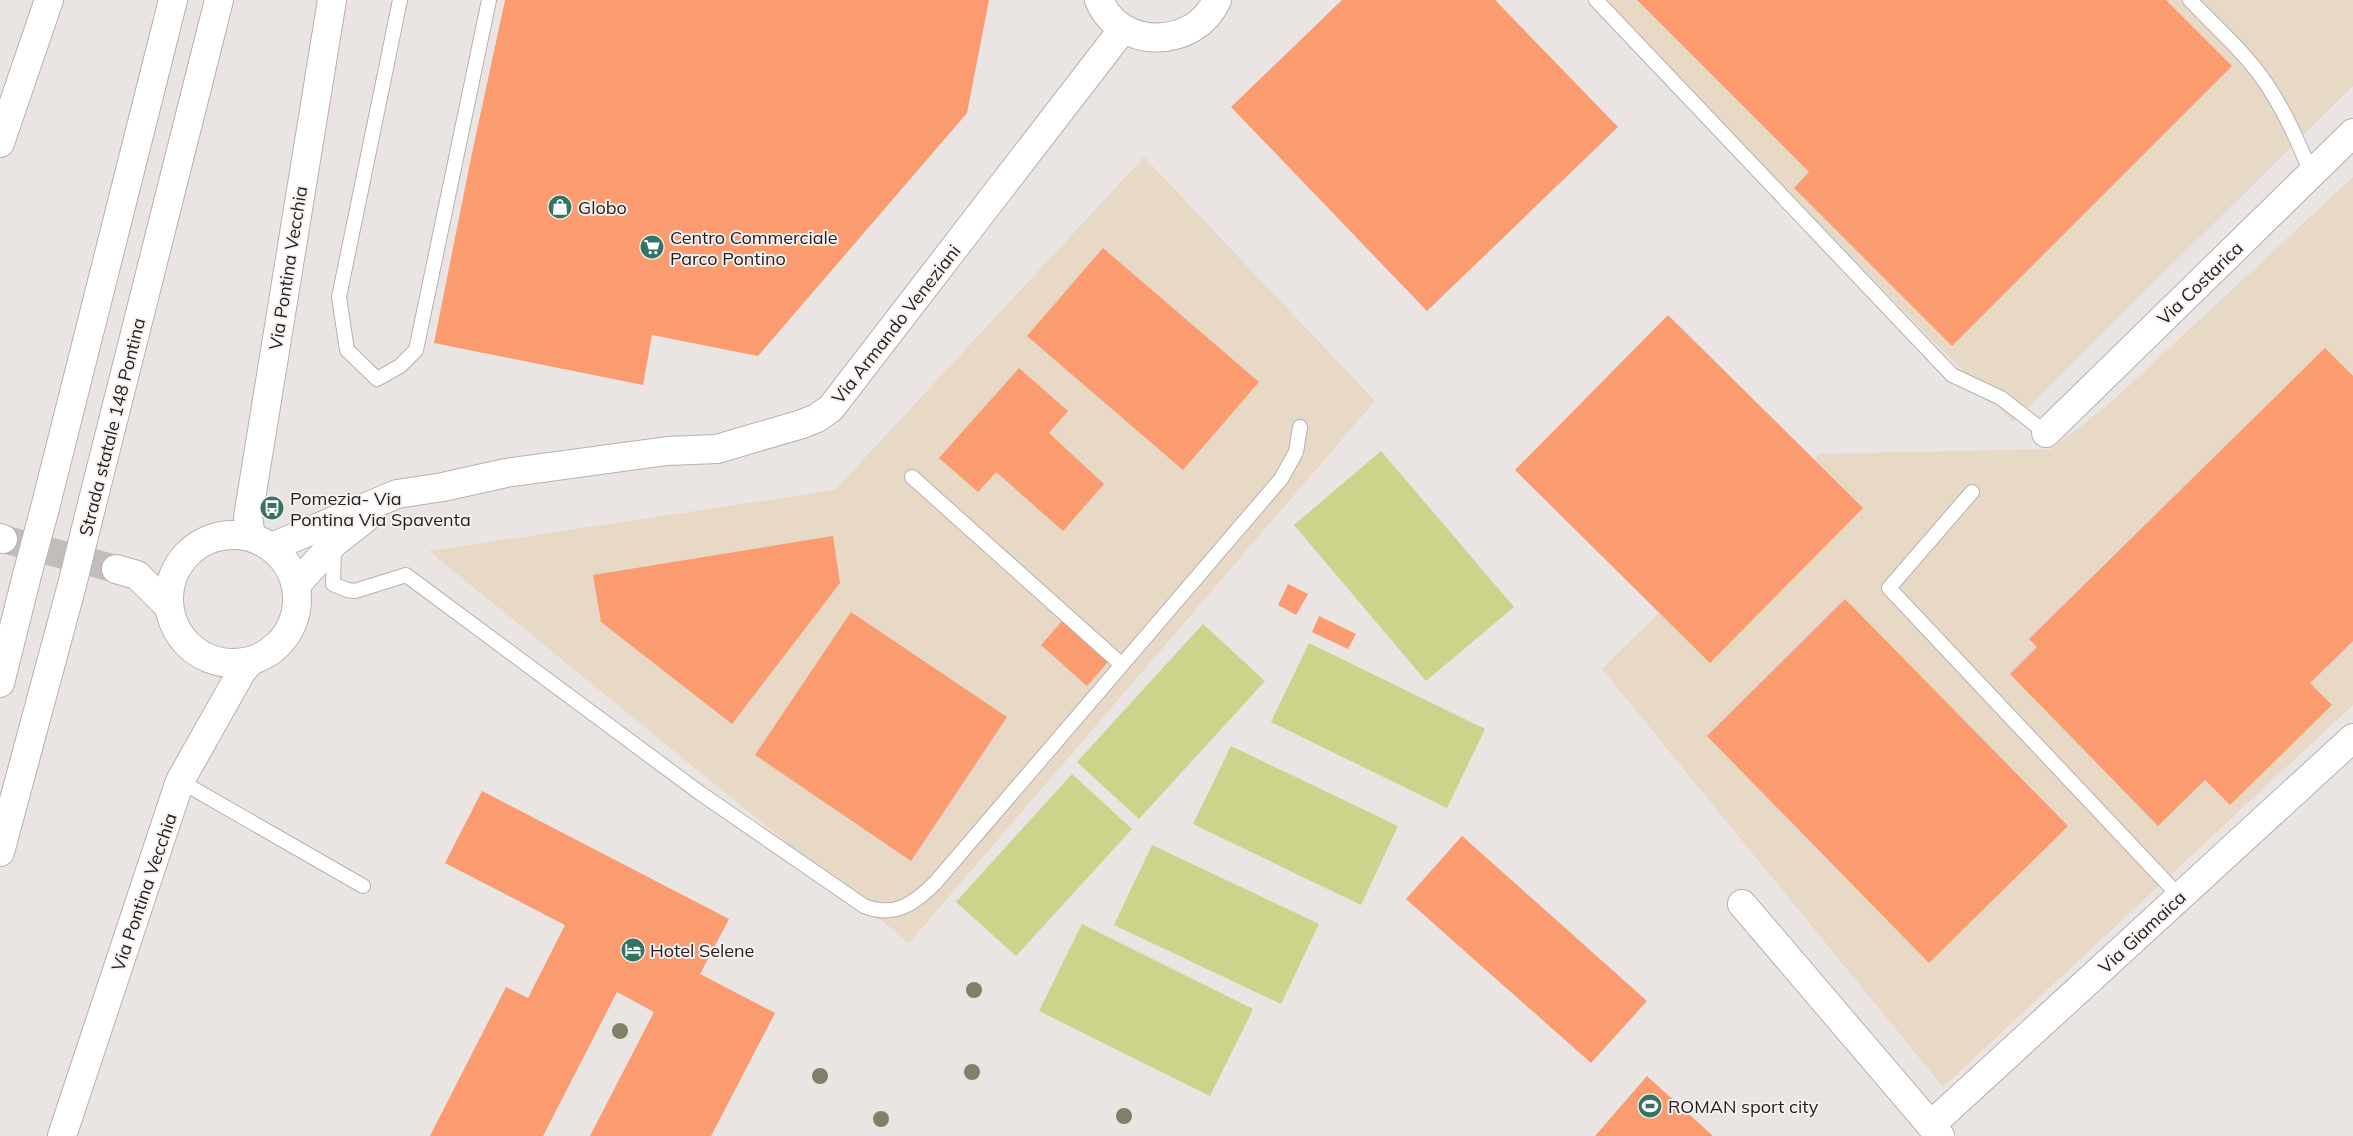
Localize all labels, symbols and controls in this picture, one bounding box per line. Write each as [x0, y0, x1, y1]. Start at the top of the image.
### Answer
street label: Via Pontina Vecchia [264, 184, 312, 352]
shop icon: Globo [547, 194, 573, 220]
place label: Globo [578, 196, 627, 219]
place label: Centro Commerciale Parco Pontino [670, 226, 838, 270]
supermarket icon: Centro Commerciale Parco Pontino [639, 234, 665, 260]
street label: Via Costarica [2152, 236, 2248, 330]
street label: Via Armando Veneziani [827, 240, 965, 408]
street label: Strada statale 148 Pontina [74, 316, 150, 538]
place label: Pomezia- Via Pontina Via Spaventa [290, 487, 471, 531]
bus stop icon: Pomezia- Via Pontina Via Spaventa [259, 495, 285, 521]
street label: Via Pontina Vecchia [106, 810, 182, 974]
street label: Via Giamaica [2094, 886, 2190, 978]
hotel icon: Hotel Selene [620, 937, 646, 963]
place label: Hotel Selene [650, 939, 754, 962]
sports icon: ROMAN sport city [1637, 1093, 1663, 1119]
place label: ROMAN sport city [1668, 1095, 1819, 1118]

